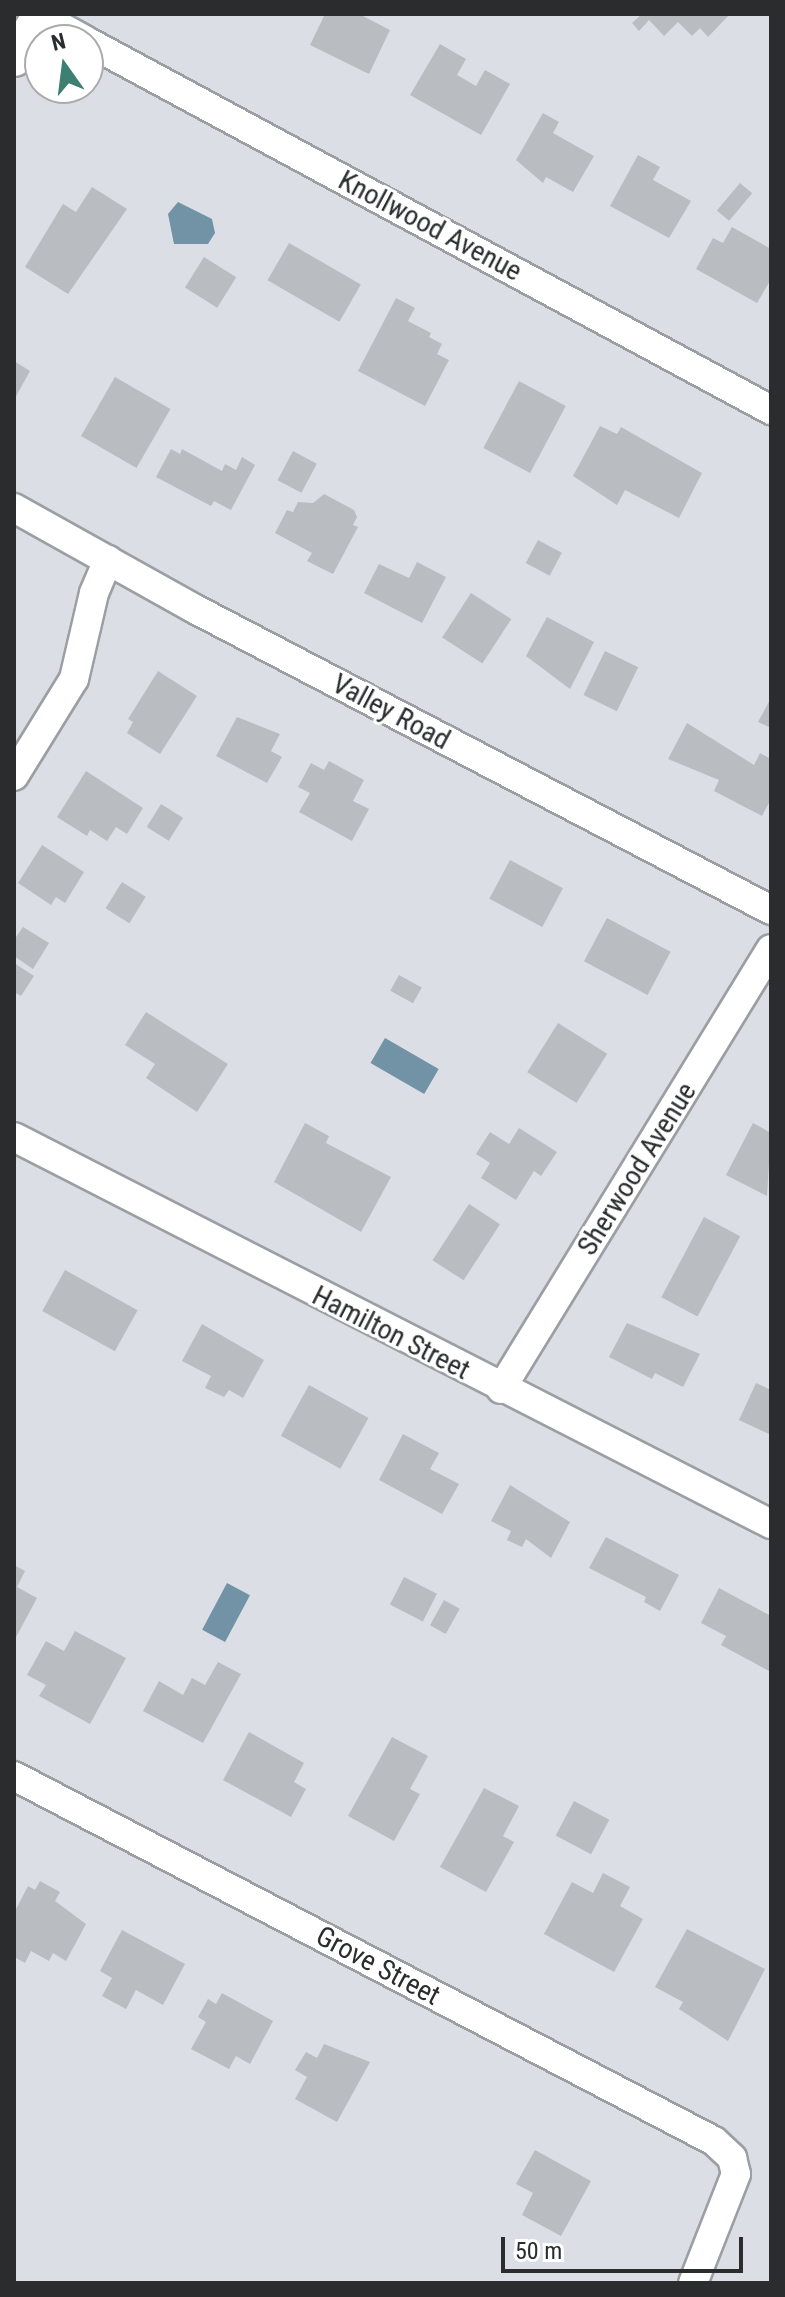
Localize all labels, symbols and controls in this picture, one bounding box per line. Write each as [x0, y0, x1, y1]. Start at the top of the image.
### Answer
north arrow [24, 24, 104, 104]
text: N [49, 28, 68, 56]
street label: Knollwood Avenue [333, 164, 527, 288]
street label: Valley Road [326, 667, 456, 757]
street label: Sherwood Avenue [571, 1076, 703, 1262]
street label: Hamilton Street [307, 1279, 475, 1387]
street label: Grove Street [310, 1919, 446, 2013]
scale bar [505, 2221, 747, 2271]
text: 50 m [515, 2237, 562, 2265]

